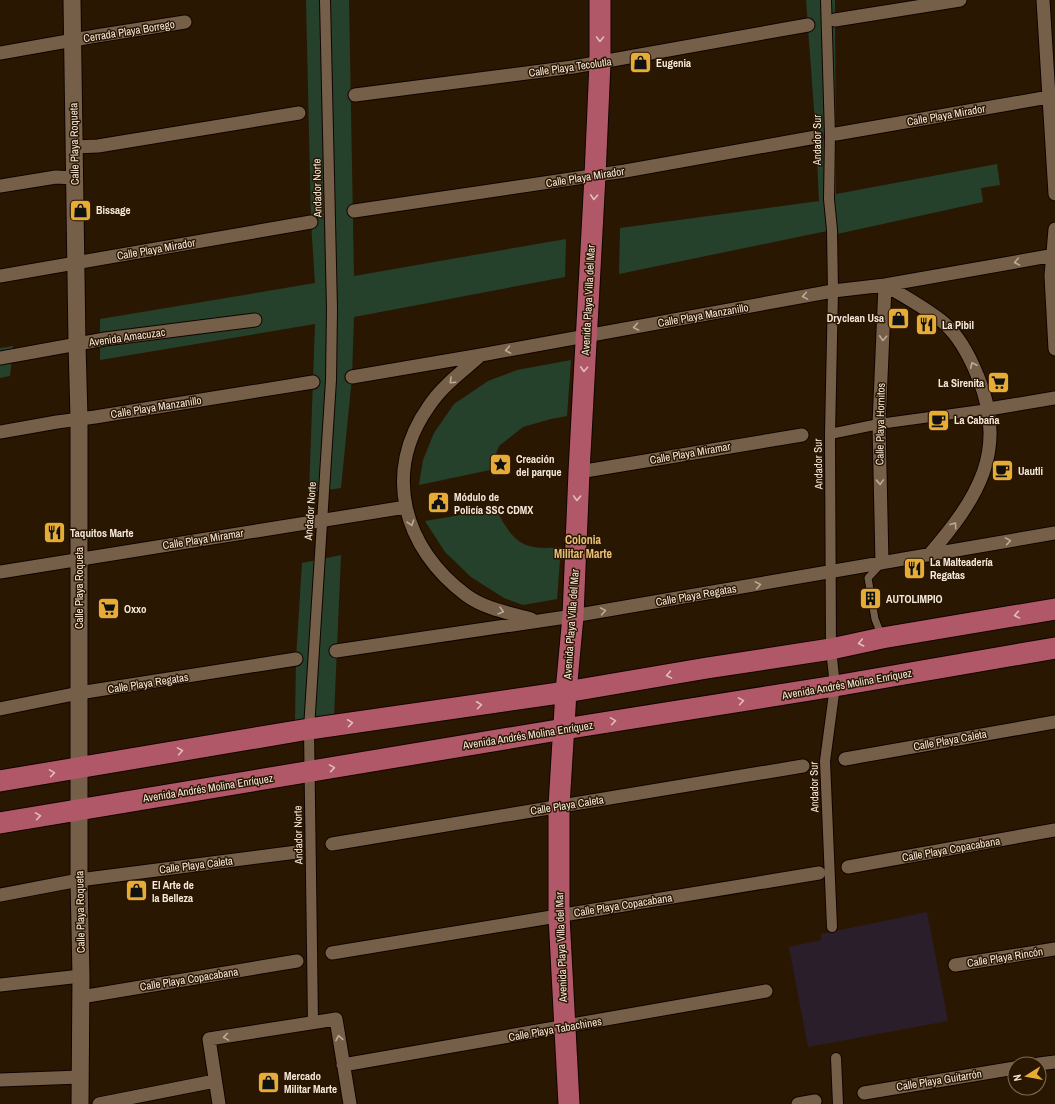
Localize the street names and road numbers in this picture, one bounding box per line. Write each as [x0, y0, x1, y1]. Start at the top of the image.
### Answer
street label: Cerrada Playa Borrego [82, 17, 176, 45]
street label: Calle Playa Tecolutla [528, 54, 612, 80]
street label: Calle Playa Mirador [906, 101, 986, 129]
street label: Calle Playa Roqueta [66, 103, 82, 185]
street label: Andador Sur [810, 115, 824, 166]
street label: Andador Norte [309, 159, 325, 218]
street label: Calle Playa Mirador [545, 164, 625, 190]
street label: Calle Playa Mirador [116, 235, 196, 263]
street label: Avenida Playa Villa del Mar [578, 244, 598, 357]
street label: Calle Playa Manzanillo [657, 300, 749, 330]
street label: Avenida Amacuzac [87, 325, 167, 349]
street label: Calle Playa Hornitos [872, 382, 888, 465]
street label: Calle Playa Manzanillo [110, 393, 202, 421]
street label: Calle Playa Miramar [649, 439, 731, 467]
street label: Andador Sur [811, 439, 825, 490]
street label: Andador Norte [301, 481, 319, 542]
street label: Calle Playa Miramar [162, 526, 244, 552]
street label: Calle Playa Roqueta [72, 547, 86, 629]
street label: Avenida Playa Villa del Mar [560, 568, 582, 681]
street label: Calle Playa Regatas [655, 581, 738, 609]
street label: Avenida Andrés Molina Enríquez [780, 666, 914, 703]
street label: Calle Playa Regatas [107, 670, 190, 696]
street label: Avenida Andrés Molina Enríquez [461, 718, 595, 752]
street label: Calle Playa Caleta [912, 727, 988, 753]
street label: Andador Sur [807, 762, 821, 813]
street label: Avenida Andrés Molina Enríquez [141, 771, 275, 805]
street label: Calle Playa Caleta [529, 792, 605, 818]
street label: Andador Norte [290, 806, 306, 865]
street label: Calle Playa Copacabana [901, 833, 1001, 865]
street label: Calle Playa Caleta [158, 854, 234, 876]
street label: Calle Playa Roqueta [72, 871, 88, 953]
street label: Calle Playa Copacabana [573, 890, 673, 920]
street label: Avenida Playa Villa del Mar [552, 892, 570, 1003]
street label: Calle Playa Rincón [966, 944, 1044, 970]
street label: Calle Playa Copacabana [139, 964, 239, 994]
street label: Calle Playa Tabachines [507, 1014, 603, 1044]
street label: Calle Playa Guitarrón [895, 1066, 983, 1094]

